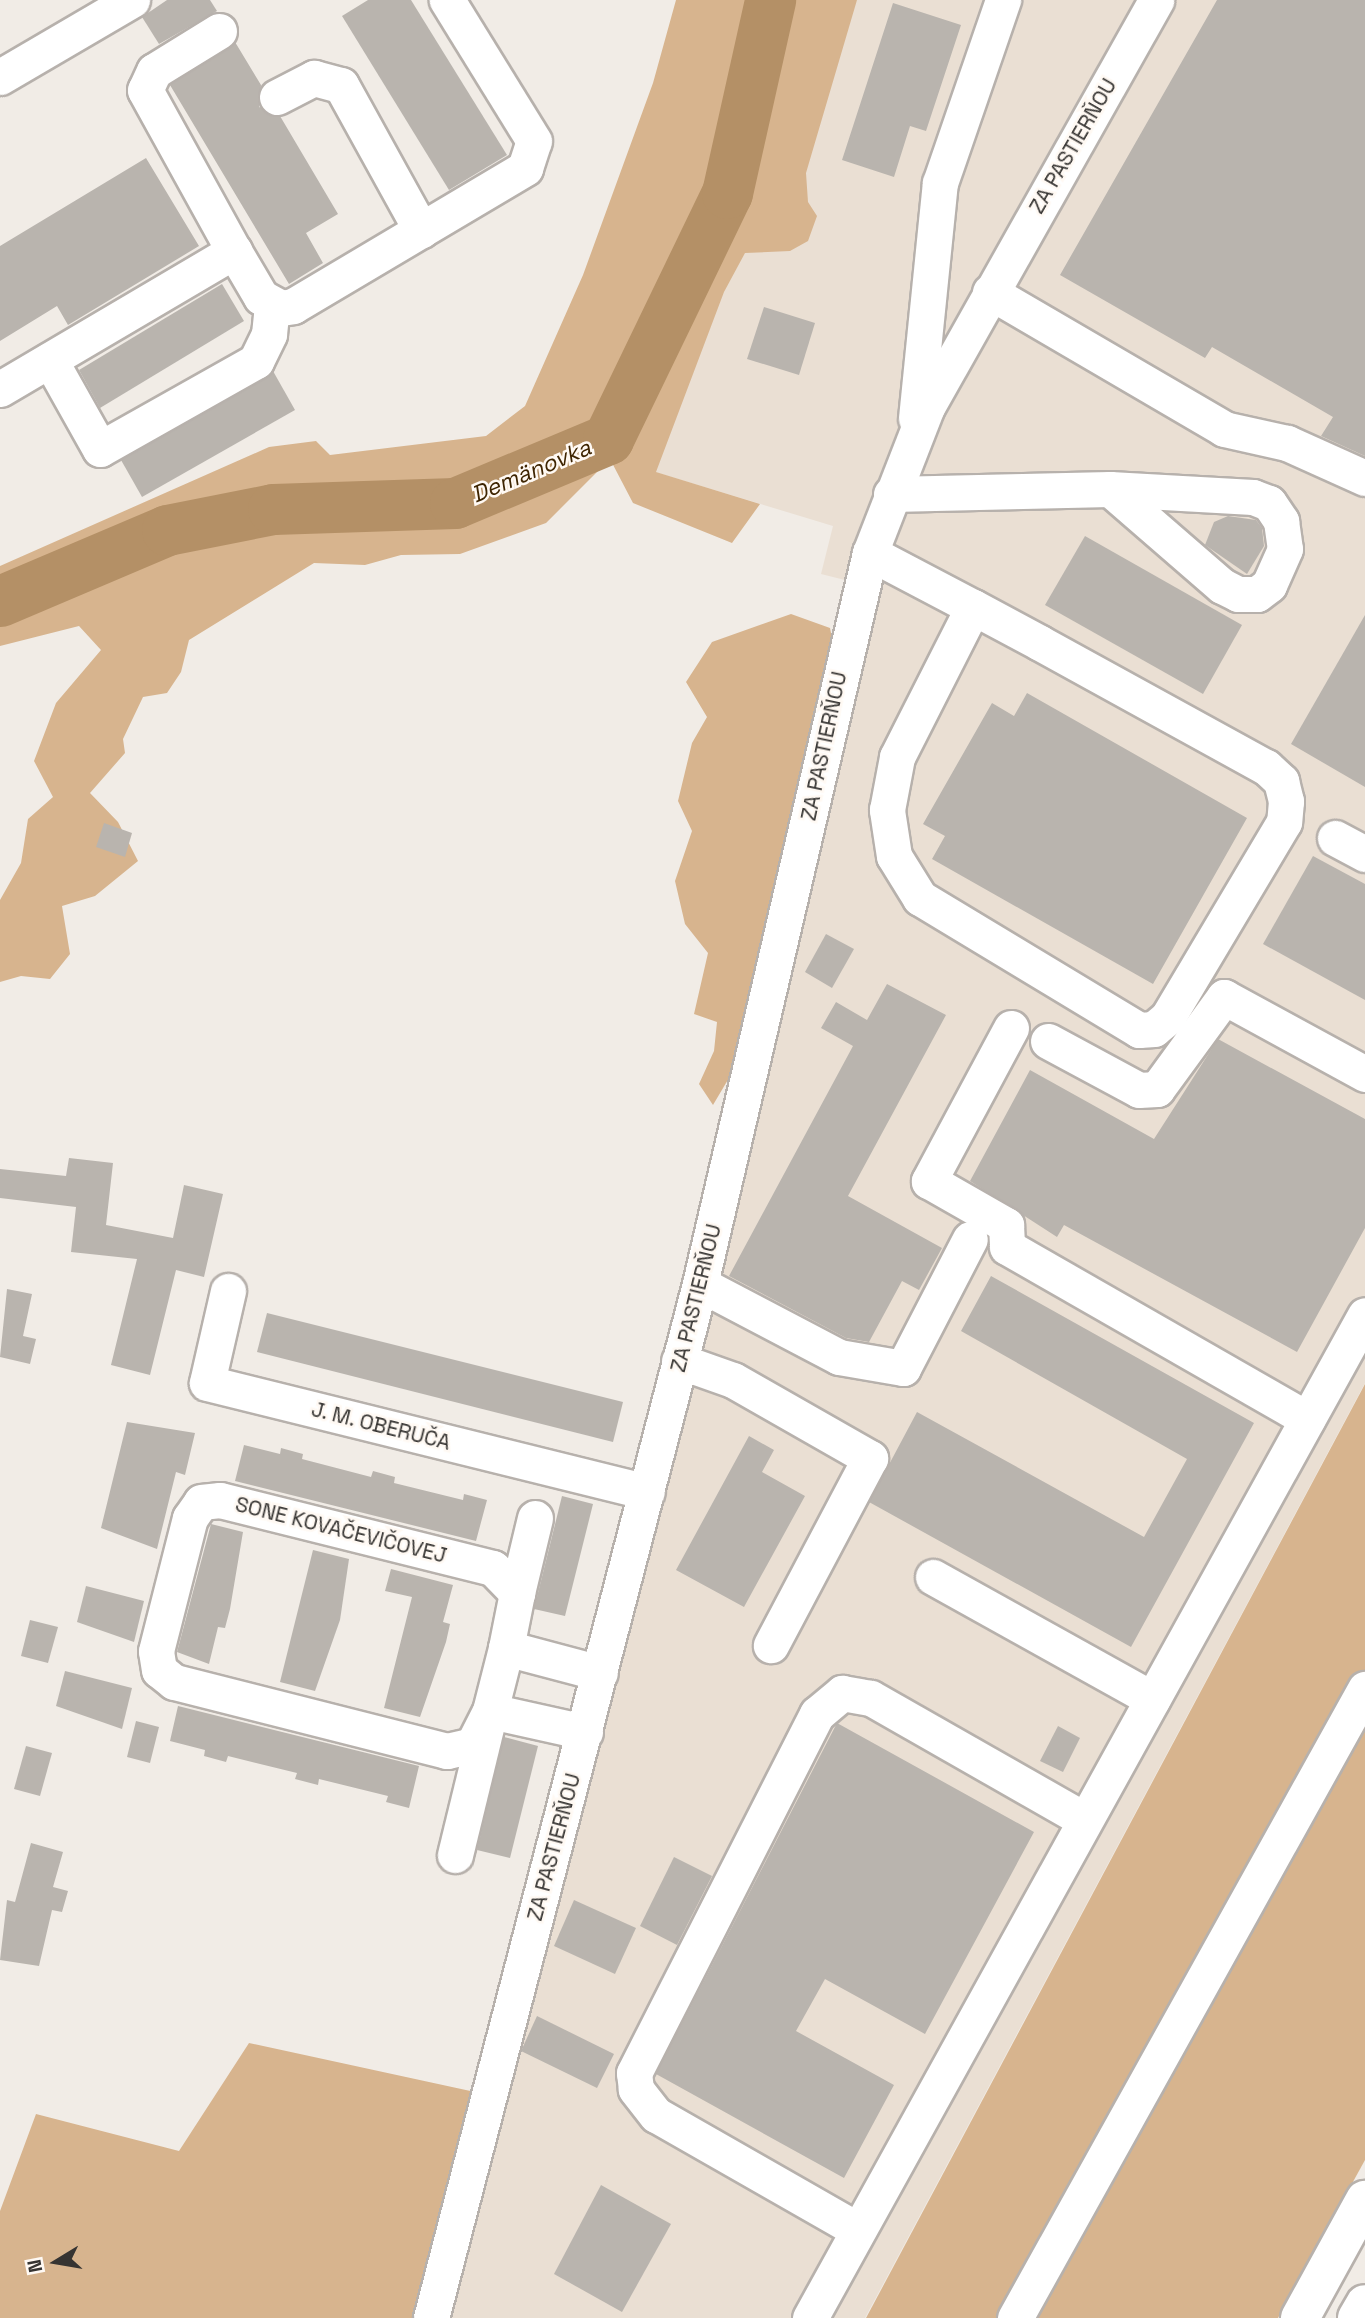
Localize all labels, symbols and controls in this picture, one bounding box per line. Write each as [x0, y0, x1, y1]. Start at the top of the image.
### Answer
street label: ZA PASTIERŇOU [1024, 74, 1122, 218]
water label: Demänovka [467, 433, 595, 509]
street label: ZA PASTIERŇOU [796, 669, 852, 823]
street label: ZA PASTIERŇOU [665, 1221, 727, 1375]
street label: J. M. OBERUČA [308, 1396, 454, 1456]
street label: SONE KOVAČEVIČOVEJ [233, 1492, 449, 1568]
street label: ZA PASTIERŇOU [522, 1770, 586, 1924]
north arrow [21, 2227, 91, 2297]
text: N [21, 2257, 48, 2275]

